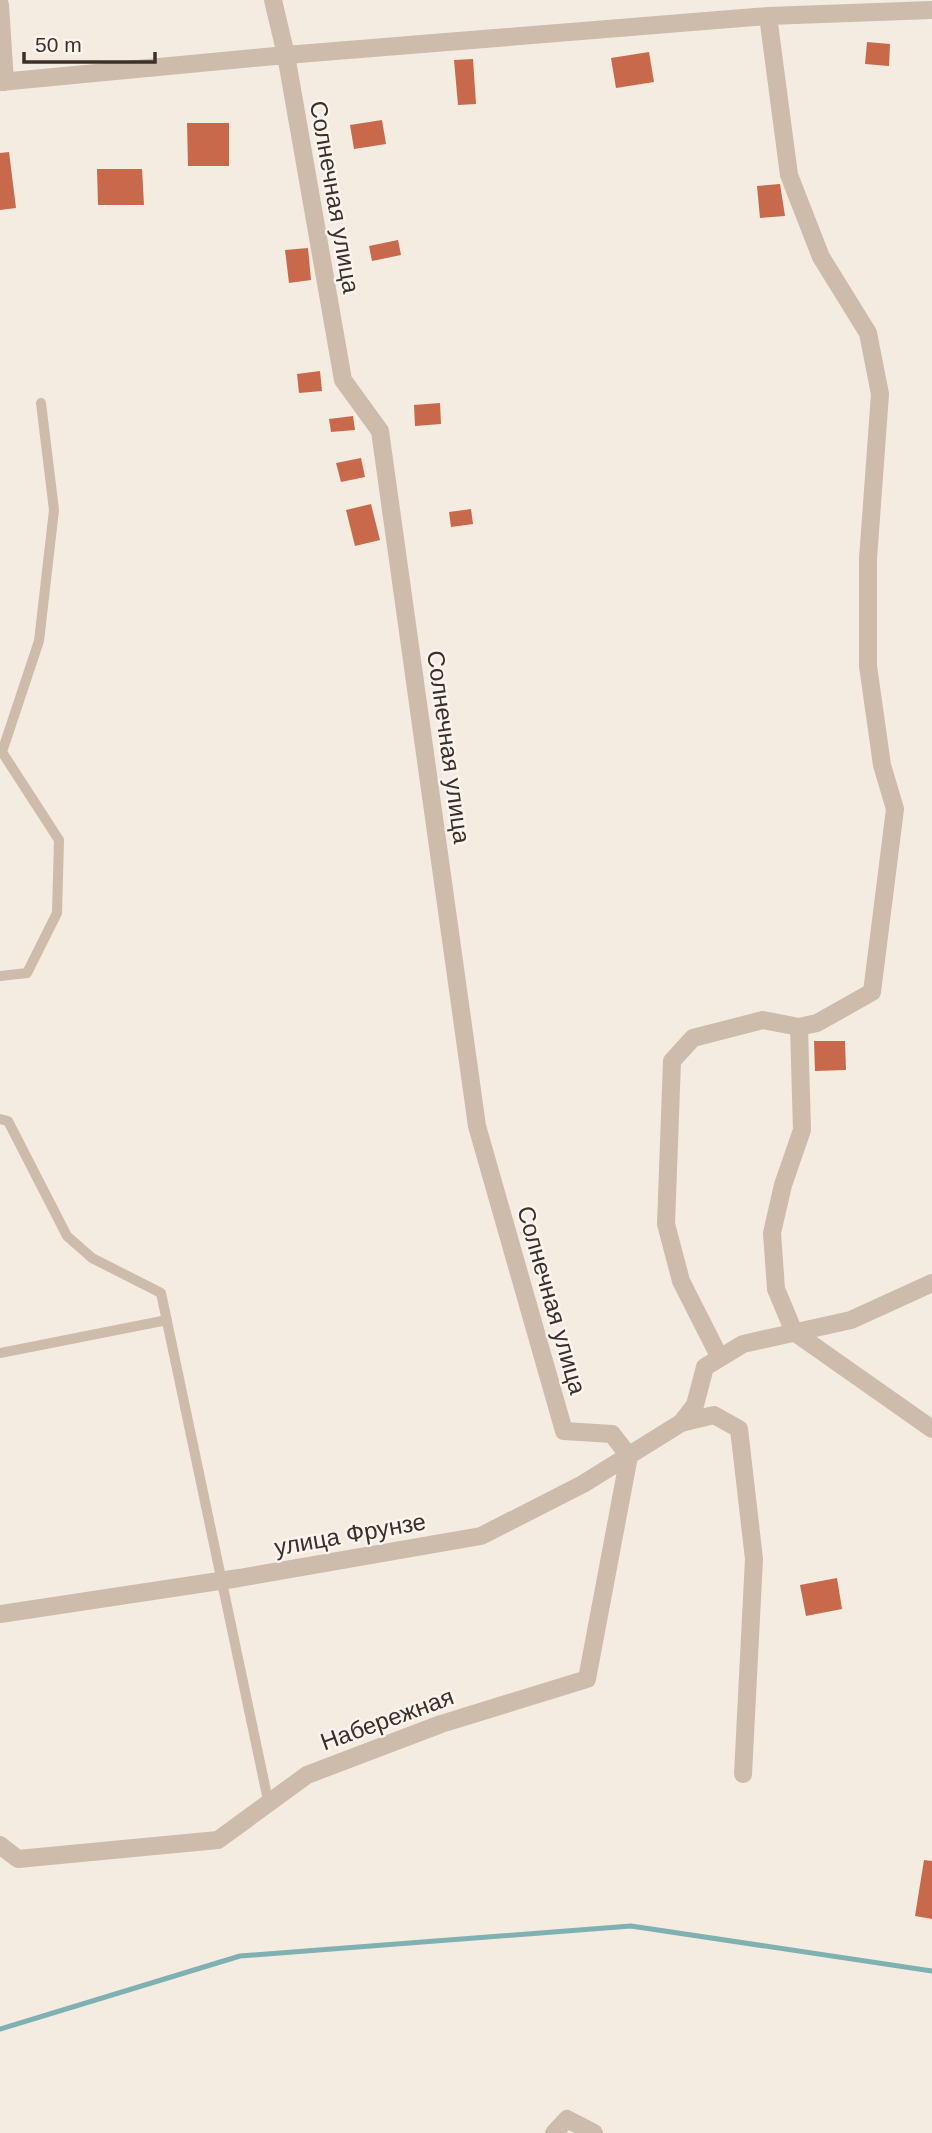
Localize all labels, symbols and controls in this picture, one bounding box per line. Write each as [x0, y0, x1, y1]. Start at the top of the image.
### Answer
scale bar [24, 21, 156, 65]
text: 50 m [35, 33, 82, 56]
street label: Солнечная улица [305, 99, 365, 296]
street label: Солнечная улица [422, 649, 476, 846]
street label: Солнечная улица [512, 1203, 592, 1398]
street label: улица Фрунзе [272, 1507, 428, 1561]
street label: Набережная [317, 1682, 457, 1756]

